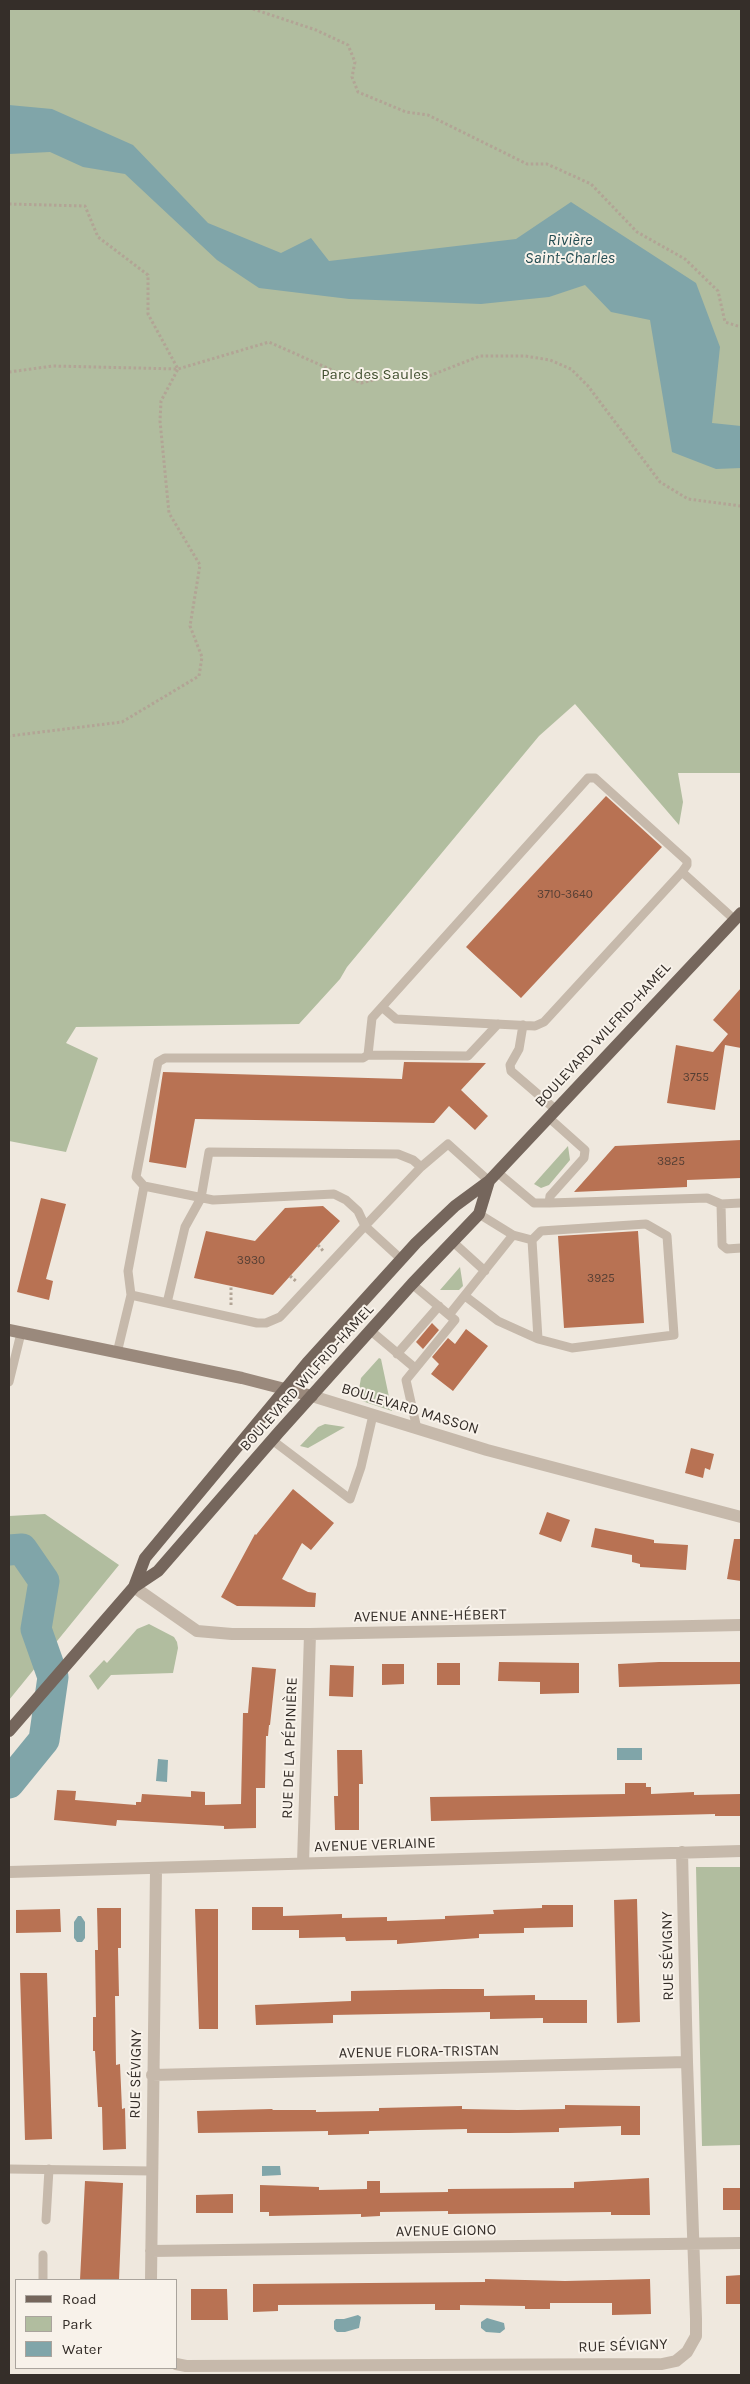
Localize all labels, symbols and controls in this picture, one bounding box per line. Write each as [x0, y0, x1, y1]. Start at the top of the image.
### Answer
water label: Rivière Saint-Charles [525, 230, 615, 268]
park label: Parc des Saules [321, 366, 429, 384]
house number: 3710-3640 [537, 888, 593, 902]
street label: BOULEVARD WILFRID-HAMEL [531, 959, 675, 1111]
house number: 3755 [683, 1071, 709, 1085]
house number: 3825 [657, 1155, 685, 1169]
house number: 3930 [237, 1254, 265, 1268]
house number: 3925 [587, 1272, 615, 1286]
street label: BOULEVARD WILFRID-HAMEL [236, 1301, 378, 1455]
street label: BOULEVARD MASSON [339, 1380, 481, 1438]
street label: AVENUE ANNE-HÉBERT [353, 1606, 507, 1626]
street label: RUE DE LA PÉPINIÈRE [279, 1677, 301, 1819]
street label: AVENUE VERLAINE [314, 1834, 436, 1856]
street label: RUE SÉVIGNY [658, 1911, 678, 2001]
street label: RUE SÉVIGNY [126, 2029, 146, 2119]
street label: AVENUE FLORA-TRISTAN [339, 2042, 499, 2062]
street label: AVENUE GIONO [396, 2221, 496, 2241]
legend [15, 2279, 178, 2369]
text: Road [62, 2290, 97, 2308]
text: Park [62, 2315, 92, 2333]
street label: RUE SÉVIGNY [578, 2335, 668, 2357]
text: Water [62, 2340, 102, 2358]

